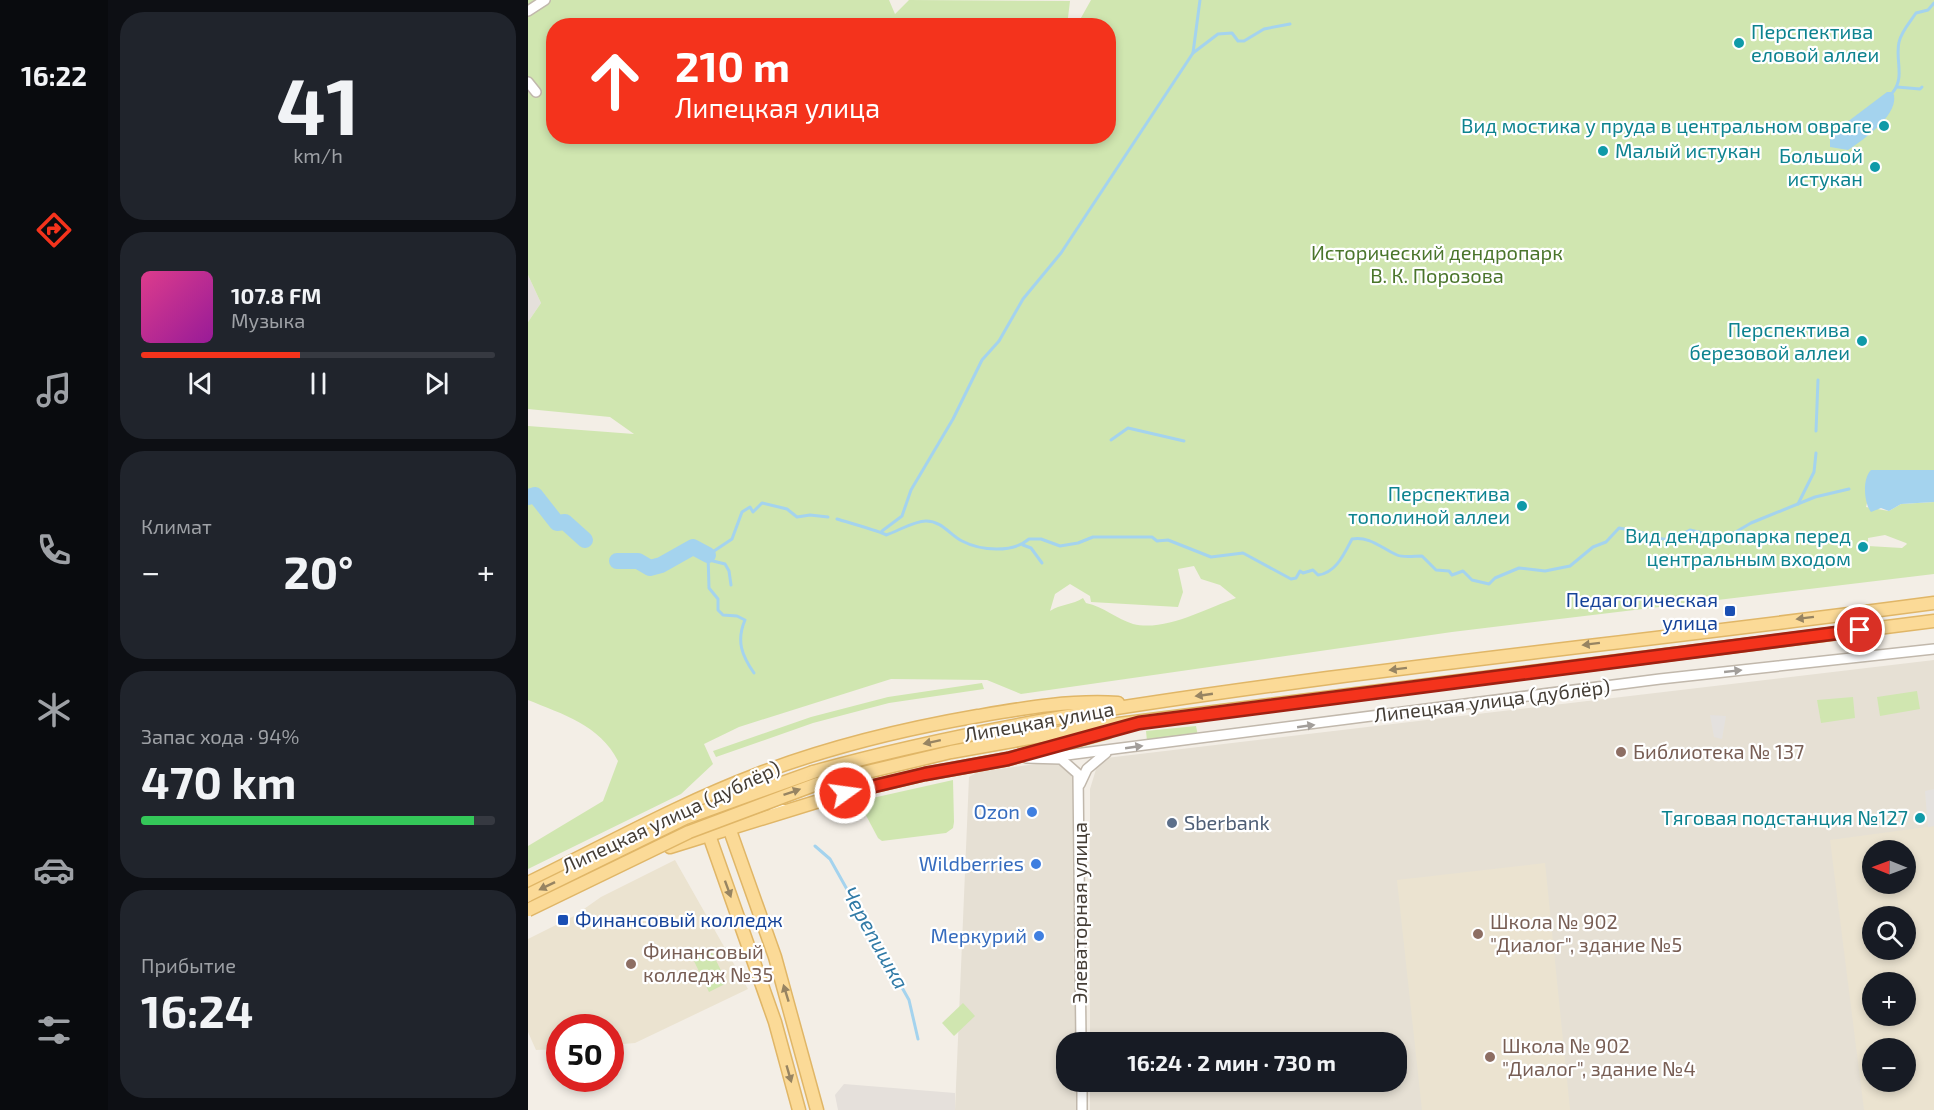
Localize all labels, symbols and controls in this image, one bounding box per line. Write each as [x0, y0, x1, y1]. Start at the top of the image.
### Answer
place label: Перспектива еловой аллеи [1751, 19, 1879, 66]
marker: Перспектива еловой аллеи [1732, 36, 1746, 50]
text: 210 m [675, 40, 790, 90]
icon: ahead [576, 42, 654, 120]
text: 41 [276, 57, 360, 151]
text: 16:22 [21, 59, 87, 91]
text: Липецкая улица [675, 91, 880, 123]
place label: Вид мостика у пруда в центральном овраге [1461, 113, 1872, 138]
marker: Вид мостика у пруда в центральном овраге [1877, 119, 1891, 133]
place label: Малый истукан [1615, 138, 1761, 163]
text: km/h [293, 143, 343, 167]
place label: Большой истукан [1779, 143, 1863, 191]
marker: Малый истукан [1596, 144, 1610, 158]
marker: Большой истукан [1868, 160, 1882, 174]
icon: directions [33, 209, 75, 251]
park label: Исторический дендропарк В. К. Порозова [1311, 240, 1563, 287]
text: 107.8 FM [231, 282, 321, 308]
text: Музыка [231, 308, 305, 332]
place label: Перспектива березовой аллеи [1689, 317, 1850, 364]
marker: Перспектива березовой аллеи [1855, 334, 1869, 348]
icon: previous [184, 367, 217, 400]
icon: pause [302, 367, 335, 400]
icon: next [420, 367, 453, 400]
icon: music [33, 369, 75, 411]
place label: Перспектива тополиной аллеи [1348, 481, 1510, 528]
marker: Перспектива тополиной аллеи [1515, 499, 1529, 513]
text: Климат [141, 514, 212, 538]
place label: Вид дендропарка перед центральным входом [1625, 523, 1851, 570]
icon: phone [33, 529, 75, 571]
marker: Вид дендропарка перед центральным входом [1856, 540, 1870, 554]
text: 20° [284, 544, 354, 598]
text: − [141, 551, 160, 591]
text: + [477, 551, 495, 591]
place label: Педагогическая улица [1566, 587, 1718, 635]
marker: Педагогическая улица [1723, 604, 1737, 618]
pin [1834, 604, 1885, 655]
icon: arrive [1843, 613, 1876, 646]
one-way arrow [1796, 614, 1815, 623]
one-way arrow [1581, 640, 1600, 649]
one-way arrow [1388, 665, 1407, 674]
one-way arrow [1724, 666, 1743, 676]
street label: Липецкая улица (дублёр) [1372, 674, 1612, 727]
icon: climate [33, 689, 75, 731]
one-way arrow [1195, 690, 1214, 699]
street label: Липецкая улица [962, 696, 1116, 747]
one-way arrow [1297, 721, 1316, 730]
text: Запас хода · 94% [141, 724, 299, 748]
one-way arrow [922, 738, 941, 747]
place label: Библиотека № 137 [1633, 739, 1804, 763]
one-way arrow [1124, 743, 1143, 752]
marker: Библиотека № 137 [1614, 745, 1628, 759]
text: 470 km [141, 754, 296, 808]
street label: Липецкая улица (дублёр) [558, 755, 784, 878]
position arrow [813, 761, 877, 825]
one-way arrow [783, 787, 801, 797]
place label: Ozon [973, 799, 1020, 823]
marker: Ozon [1025, 805, 1039, 819]
place label: Тяговая подстанция №127 [1661, 805, 1908, 829]
place label: Sberbank [1184, 810, 1270, 834]
marker: Тяговая подстанция №127 [1913, 811, 1927, 825]
marker: Sberbank [1165, 816, 1179, 830]
street label: Элеваторная улица [1067, 822, 1092, 1004]
north arrow [1862, 840, 1916, 894]
map controls [1862, 840, 1916, 1092]
icon: car [33, 849, 75, 891]
place label: Wildberries [919, 851, 1024, 875]
marker: Wildberries [1029, 857, 1043, 871]
one-way arrow [538, 880, 556, 890]
one-way arrow [723, 880, 733, 898]
water label: Черепишка [838, 882, 915, 993]
button: search [1862, 906, 1916, 960]
place label: Финансовый колледж [575, 907, 783, 931]
place label: Школа № 902 "Диалог", здание №5 [1490, 909, 1682, 956]
marker: Финансовый колледж [556, 913, 570, 927]
place label: Меркурий [931, 923, 1027, 948]
marker: Школа № 902 "Диалог", здание №5 [1471, 927, 1485, 941]
marker: Меркурий [1032, 929, 1046, 943]
place label: Финансовый колледж №35 [643, 939, 773, 986]
text: Прибытие [141, 953, 236, 977]
marker: Финансовый колледж №35 [624, 957, 638, 971]
button: + [1862, 972, 1916, 1026]
text: 16:24 [141, 983, 253, 1037]
one-way arrow [781, 983, 790, 1001]
icon: filters [33, 1009, 75, 1051]
speed limit sign: 50 [546, 1014, 624, 1092]
place label: Школа № 902 "Диалог", здание №4 [1502, 1033, 1696, 1080]
button: − [1862, 1038, 1916, 1092]
text: 16:24 · 2 мин · 730 m [1127, 1049, 1336, 1075]
marker: Школа № 902 "Диалог", здание №4 [1483, 1050, 1497, 1064]
one-way arrow [785, 1065, 794, 1083]

